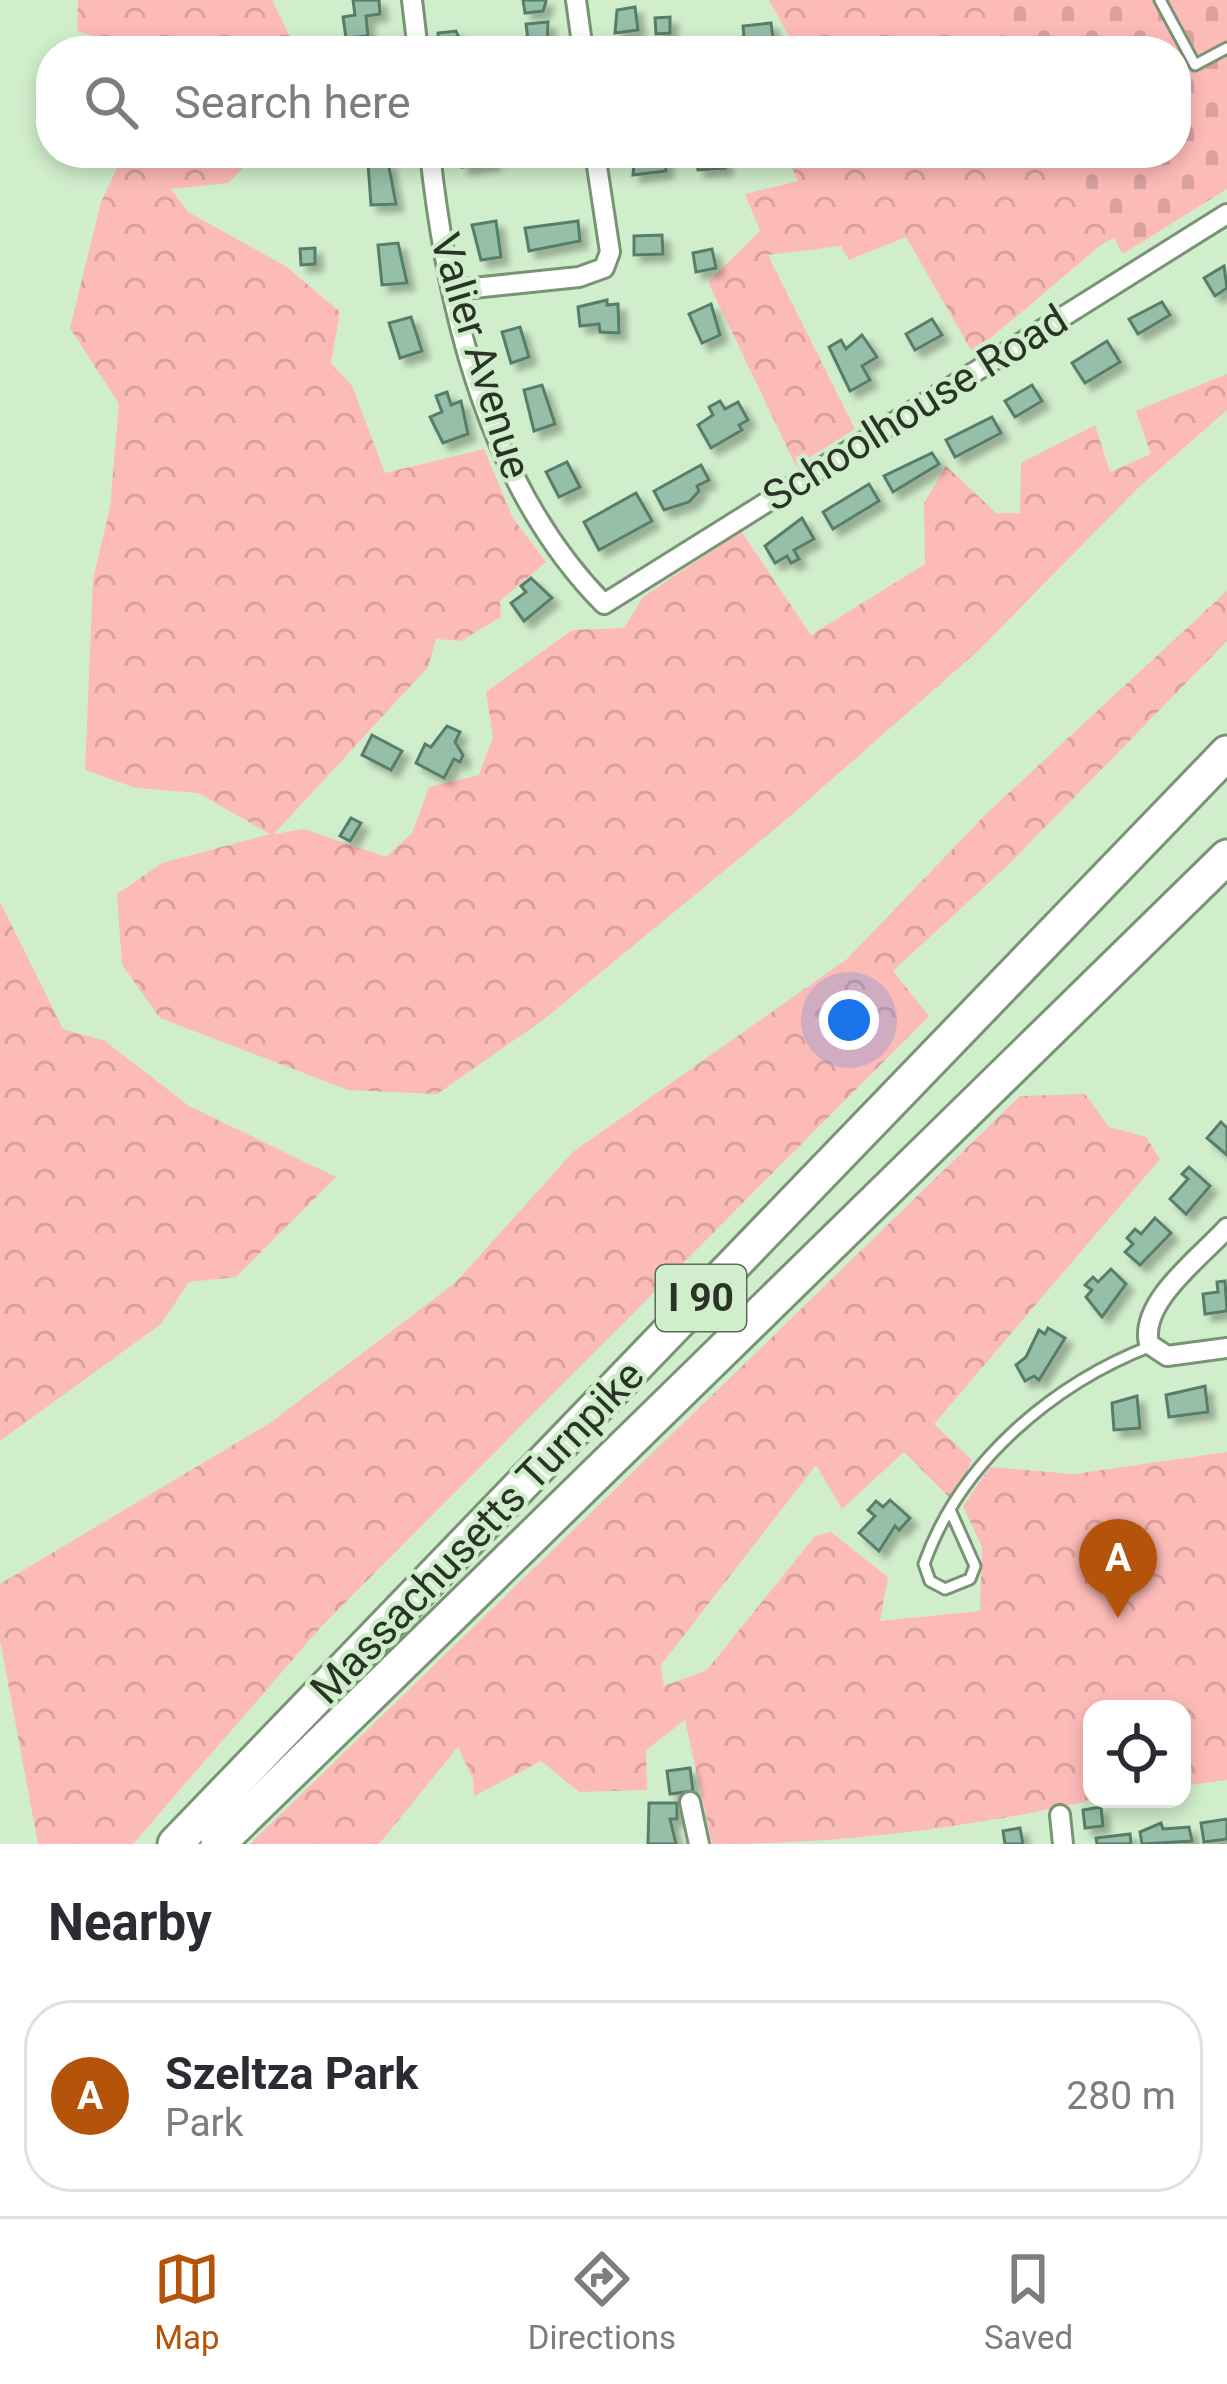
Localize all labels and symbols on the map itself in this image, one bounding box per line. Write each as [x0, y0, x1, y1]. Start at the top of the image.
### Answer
street label: Valier Avenue [421, 228, 541, 484]
street label: Schoolhouse Road [754, 295, 1076, 521]
your location [819, 990, 879, 1050]
road number: I 90 [656, 1265, 746, 1331]
street label: Massachusetts Turnpike [301, 1350, 653, 1714]
pin: A [1079, 1519, 1157, 1618]

